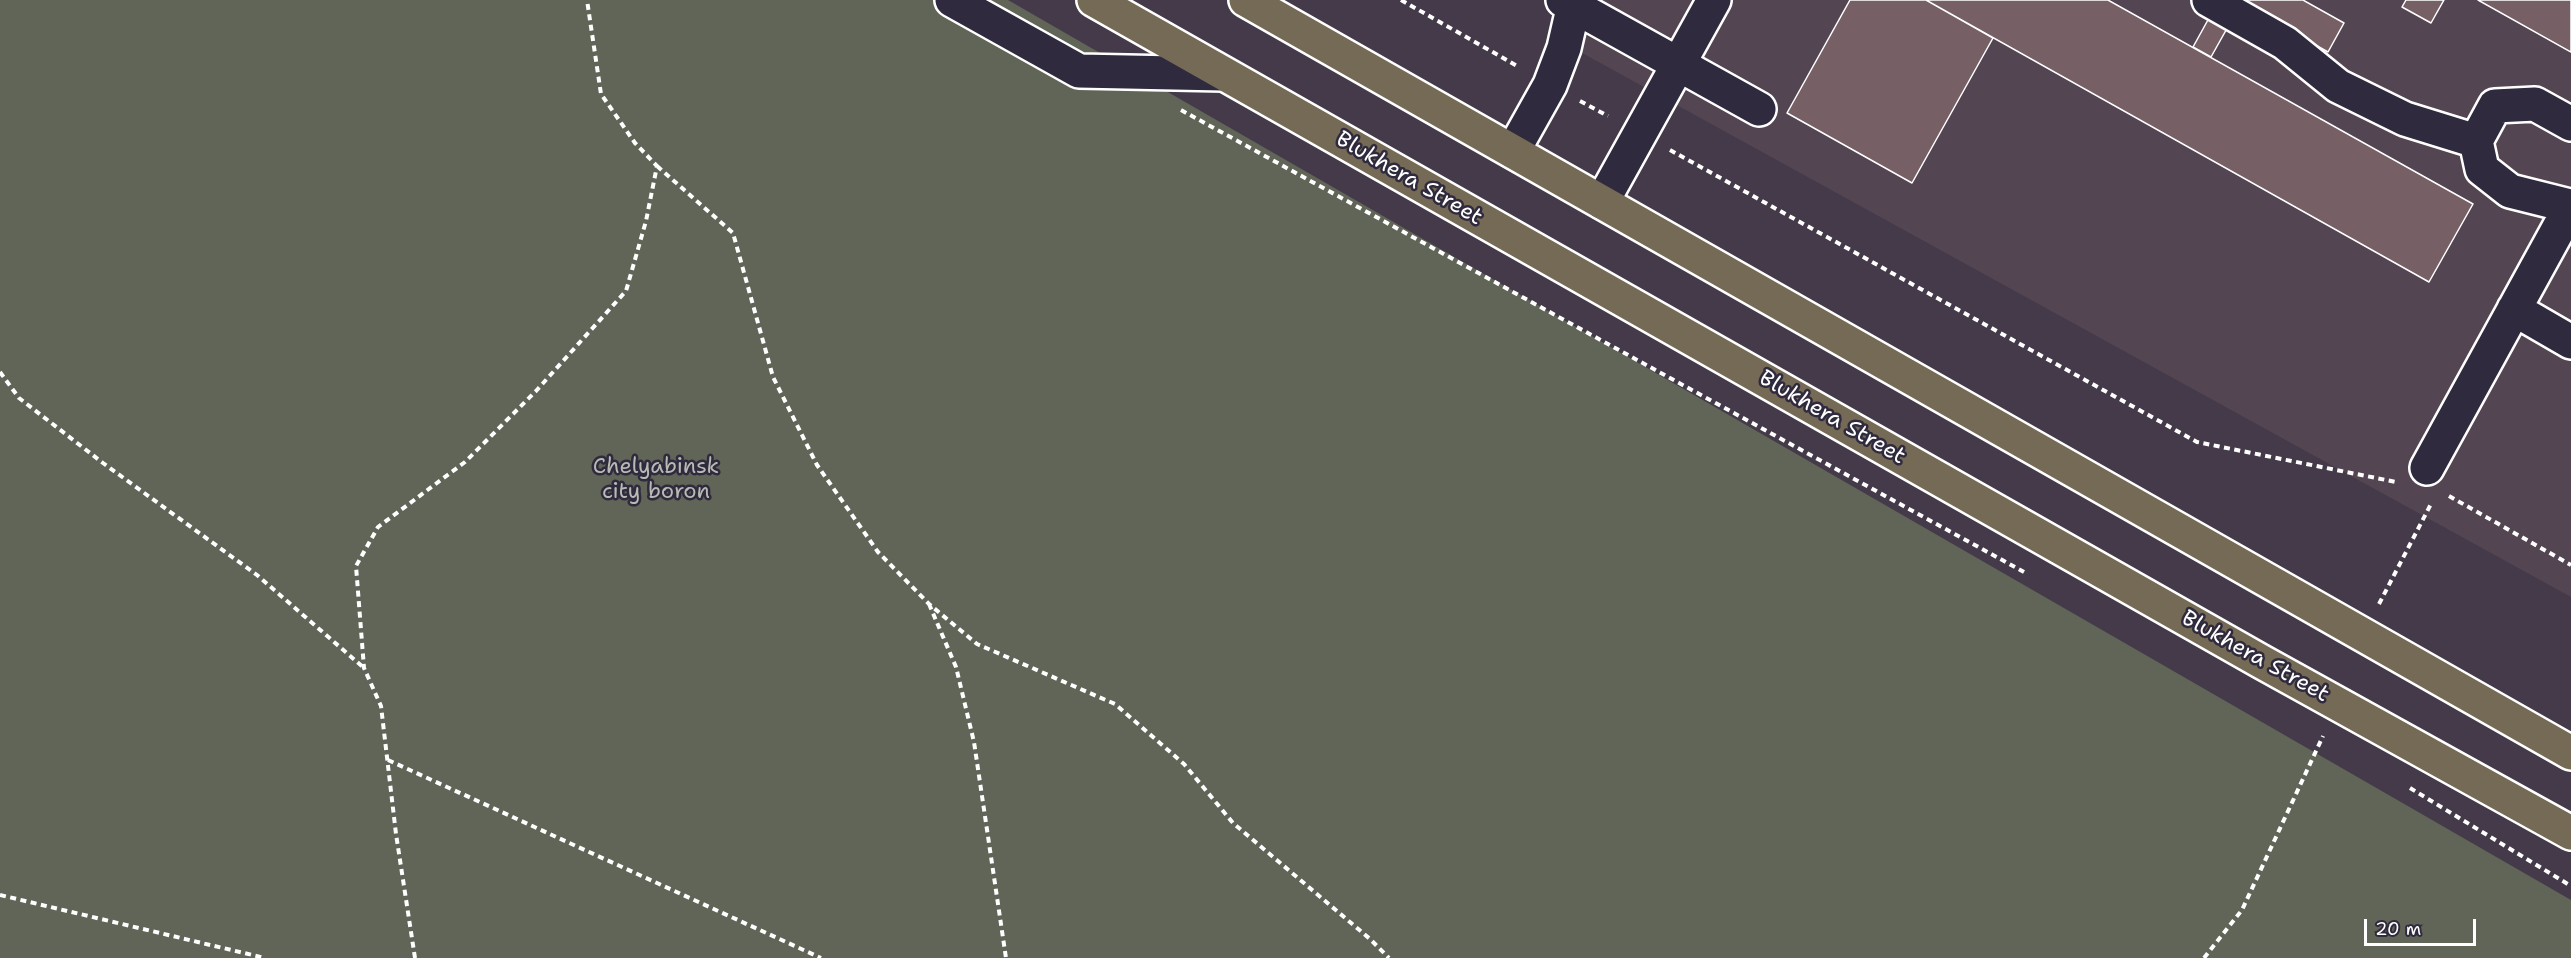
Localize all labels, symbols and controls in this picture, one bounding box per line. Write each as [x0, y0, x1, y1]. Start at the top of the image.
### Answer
street label: Blukhera Street [1331, 126, 1487, 232]
street label: Blukhera Street [1754, 365, 1910, 471]
park label: Chelyabinsk city boron [593, 454, 719, 506]
street label: Blukhera Street [2177, 606, 2333, 708]
scale bar [2367, 907, 2480, 945]
text: 20 m [2375, 917, 2421, 941]

